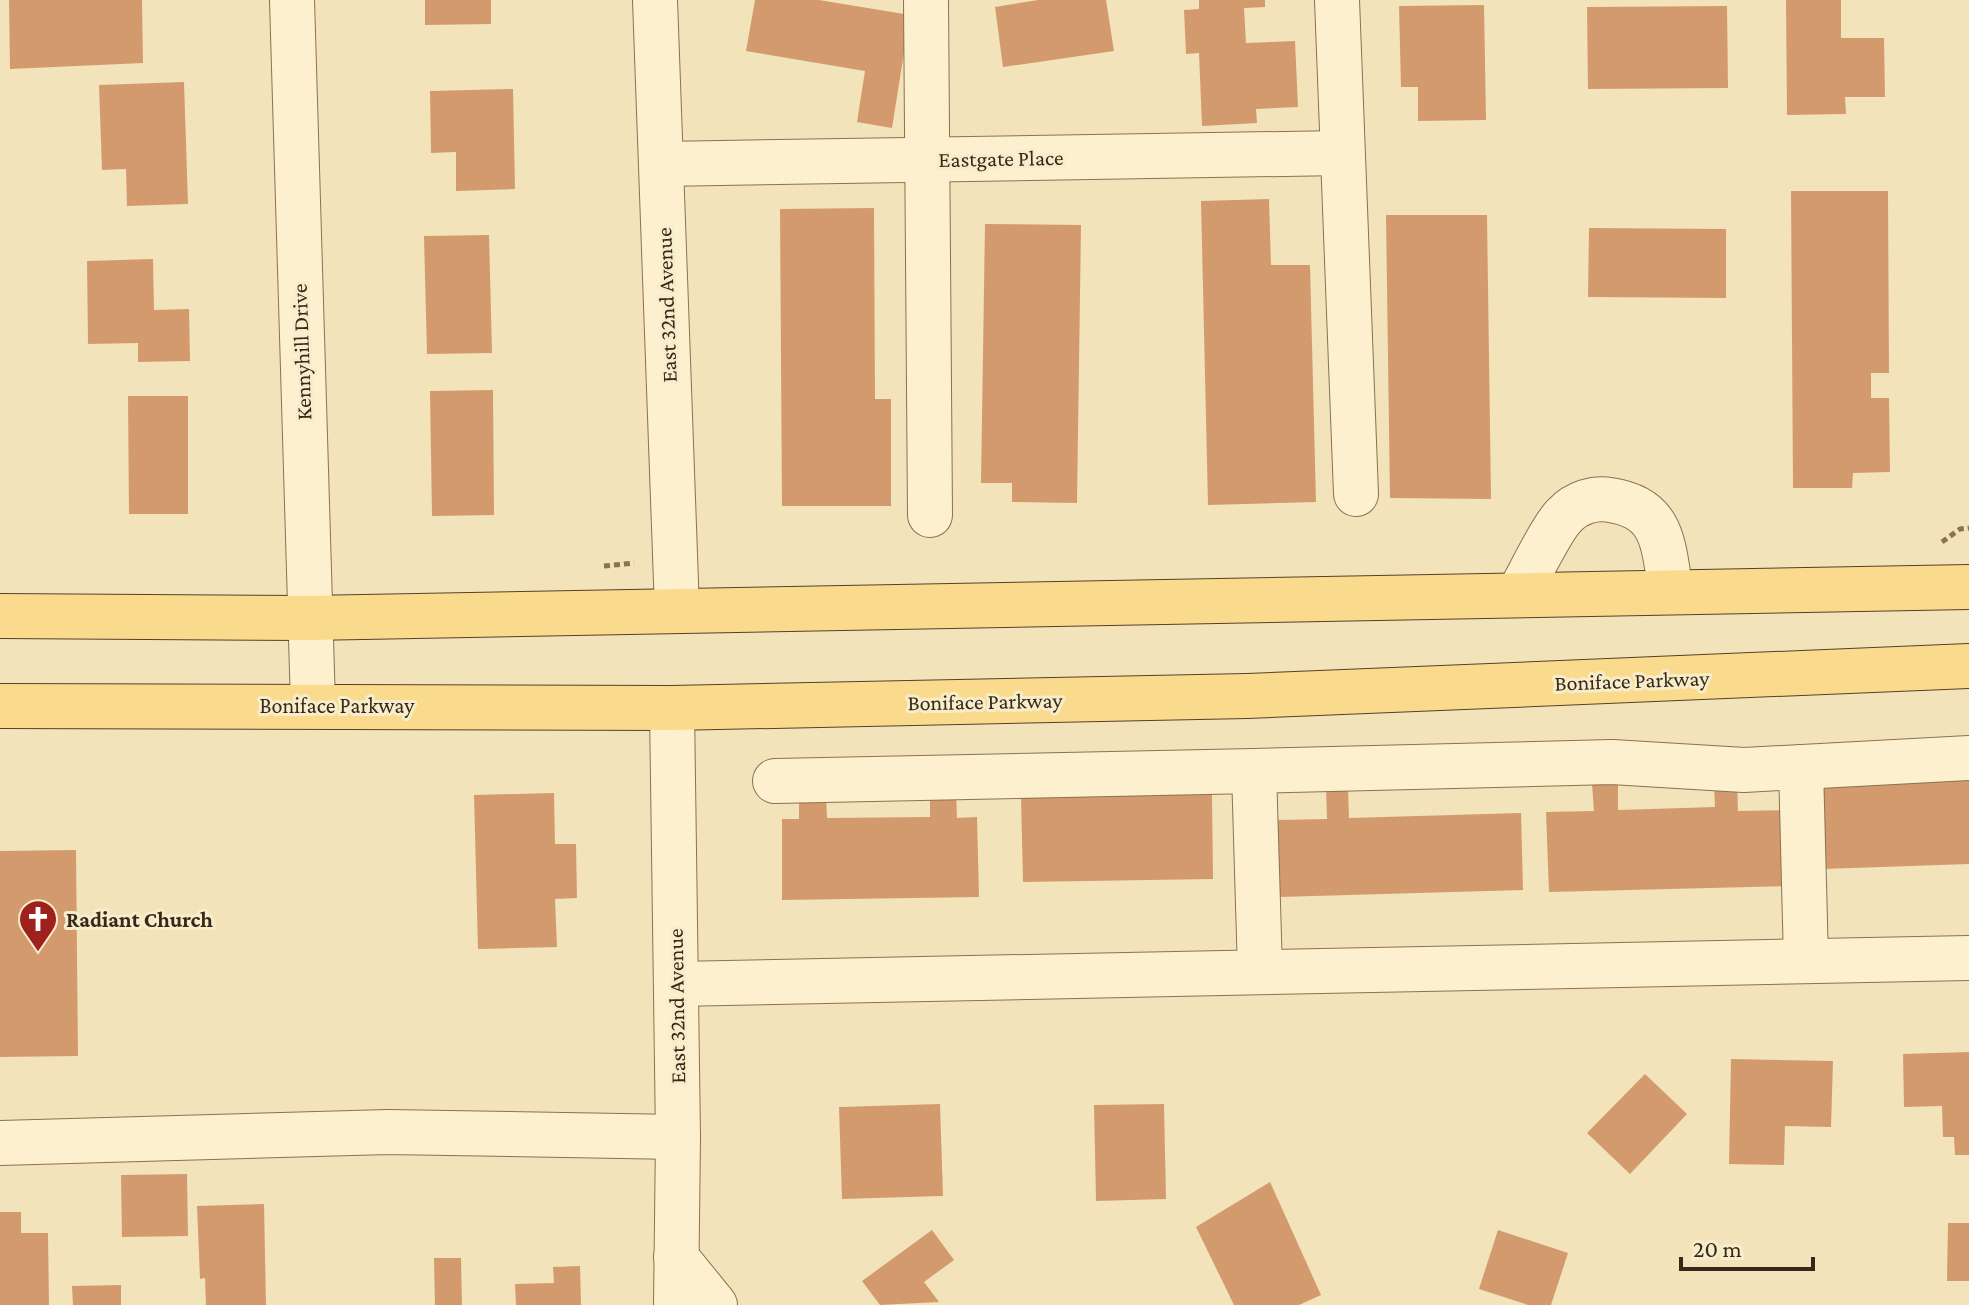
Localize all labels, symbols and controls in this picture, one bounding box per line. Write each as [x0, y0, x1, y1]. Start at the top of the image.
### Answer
street label: Eastgate Place [938, 145, 1064, 172]
street label: East 32nd Avenue [651, 227, 682, 383]
street label: Kennyhill Drive [287, 283, 316, 421]
street label: Boniface Parkway [1554, 665, 1711, 696]
street label: Boniface Parkway [907, 688, 1064, 715]
street label: Boniface Parkway [259, 693, 415, 718]
church icon: Radiant Church [17, 898, 59, 953]
place label: Radiant Church [66, 907, 213, 932]
street label: East 32nd Avenue [663, 928, 690, 1084]
scale bar [1681, 1221, 1813, 1271]
text: 20 m [1693, 1235, 1742, 1262]

